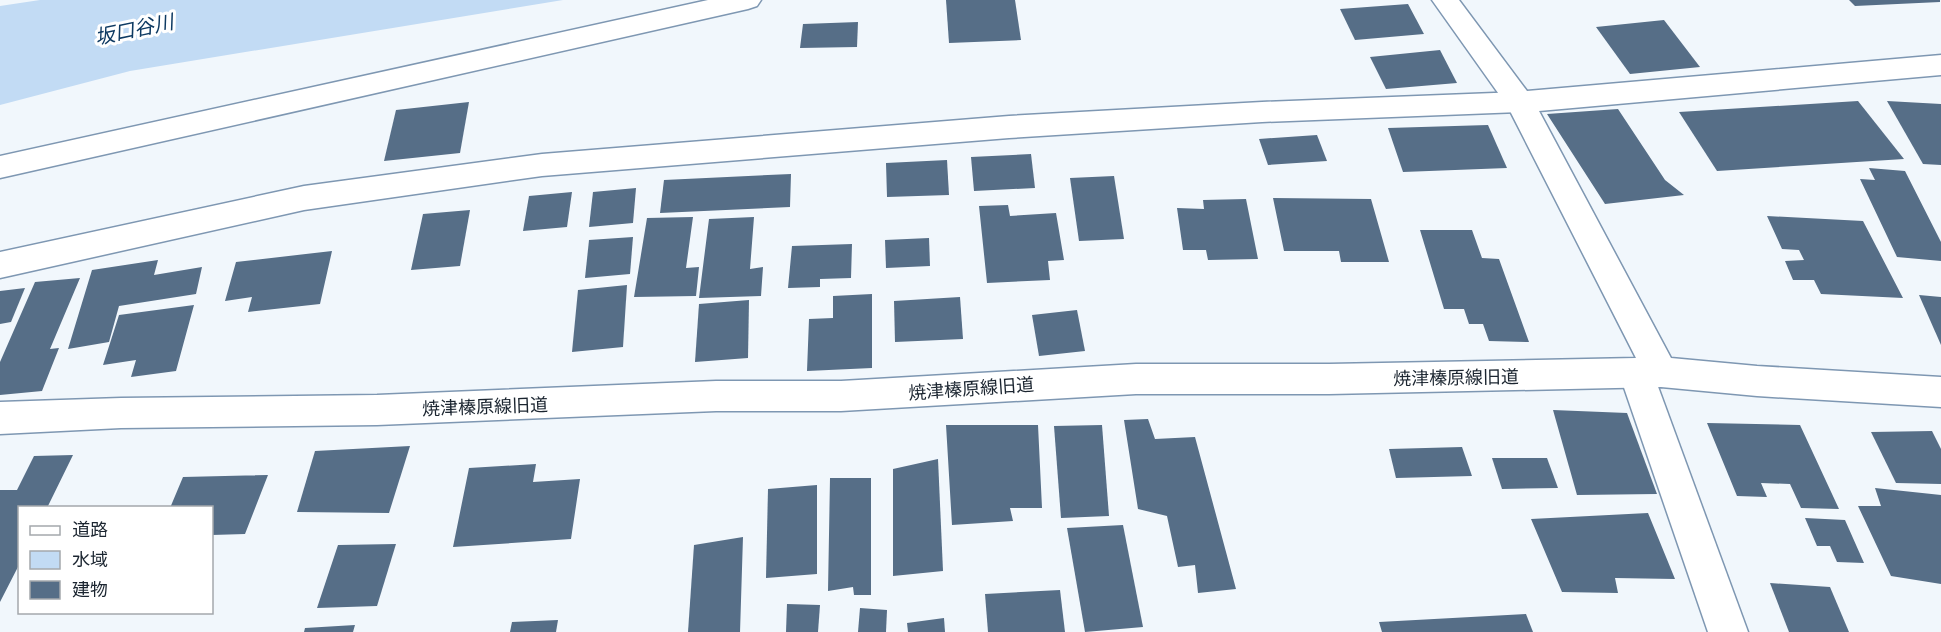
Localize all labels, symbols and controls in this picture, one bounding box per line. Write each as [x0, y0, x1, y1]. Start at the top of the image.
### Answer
water label: 坂口谷川 [92, 7, 178, 51]
street label: 焼津榛原線旧道 [1393, 364, 1519, 390]
street label: 焼津榛原線旧道 [907, 372, 1035, 404]
street label: 焼津榛原線旧道 [422, 392, 548, 420]
legend [18, 506, 213, 614]
text: 道路 [72, 517, 108, 541]
text: 水域 [72, 547, 108, 571]
text: 建物 [72, 577, 108, 601]

